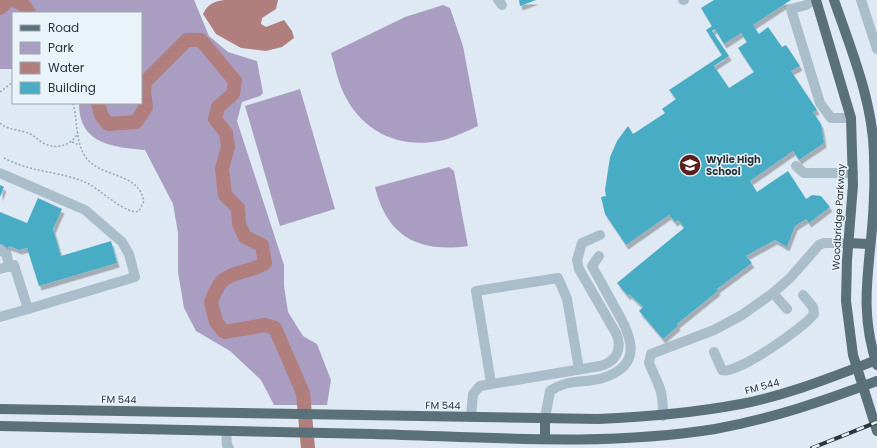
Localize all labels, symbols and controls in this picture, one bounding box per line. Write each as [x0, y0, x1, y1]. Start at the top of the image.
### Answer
legend [12, 12, 142, 104]
text: Road [48, 19, 79, 36]
text: Park [48, 39, 75, 56]
text: Water [48, 59, 85, 76]
text: Building [48, 79, 96, 96]
school or university icon: Wylie High School [677, 152, 703, 178]
place label: Wylie High School [706, 152, 761, 179]
street label: Woodbridge Parkway [828, 163, 849, 271]
street label: FM 544 [743, 375, 781, 398]
street label: FM 544 [101, 392, 137, 407]
street label: FM 544 [425, 398, 461, 413]

